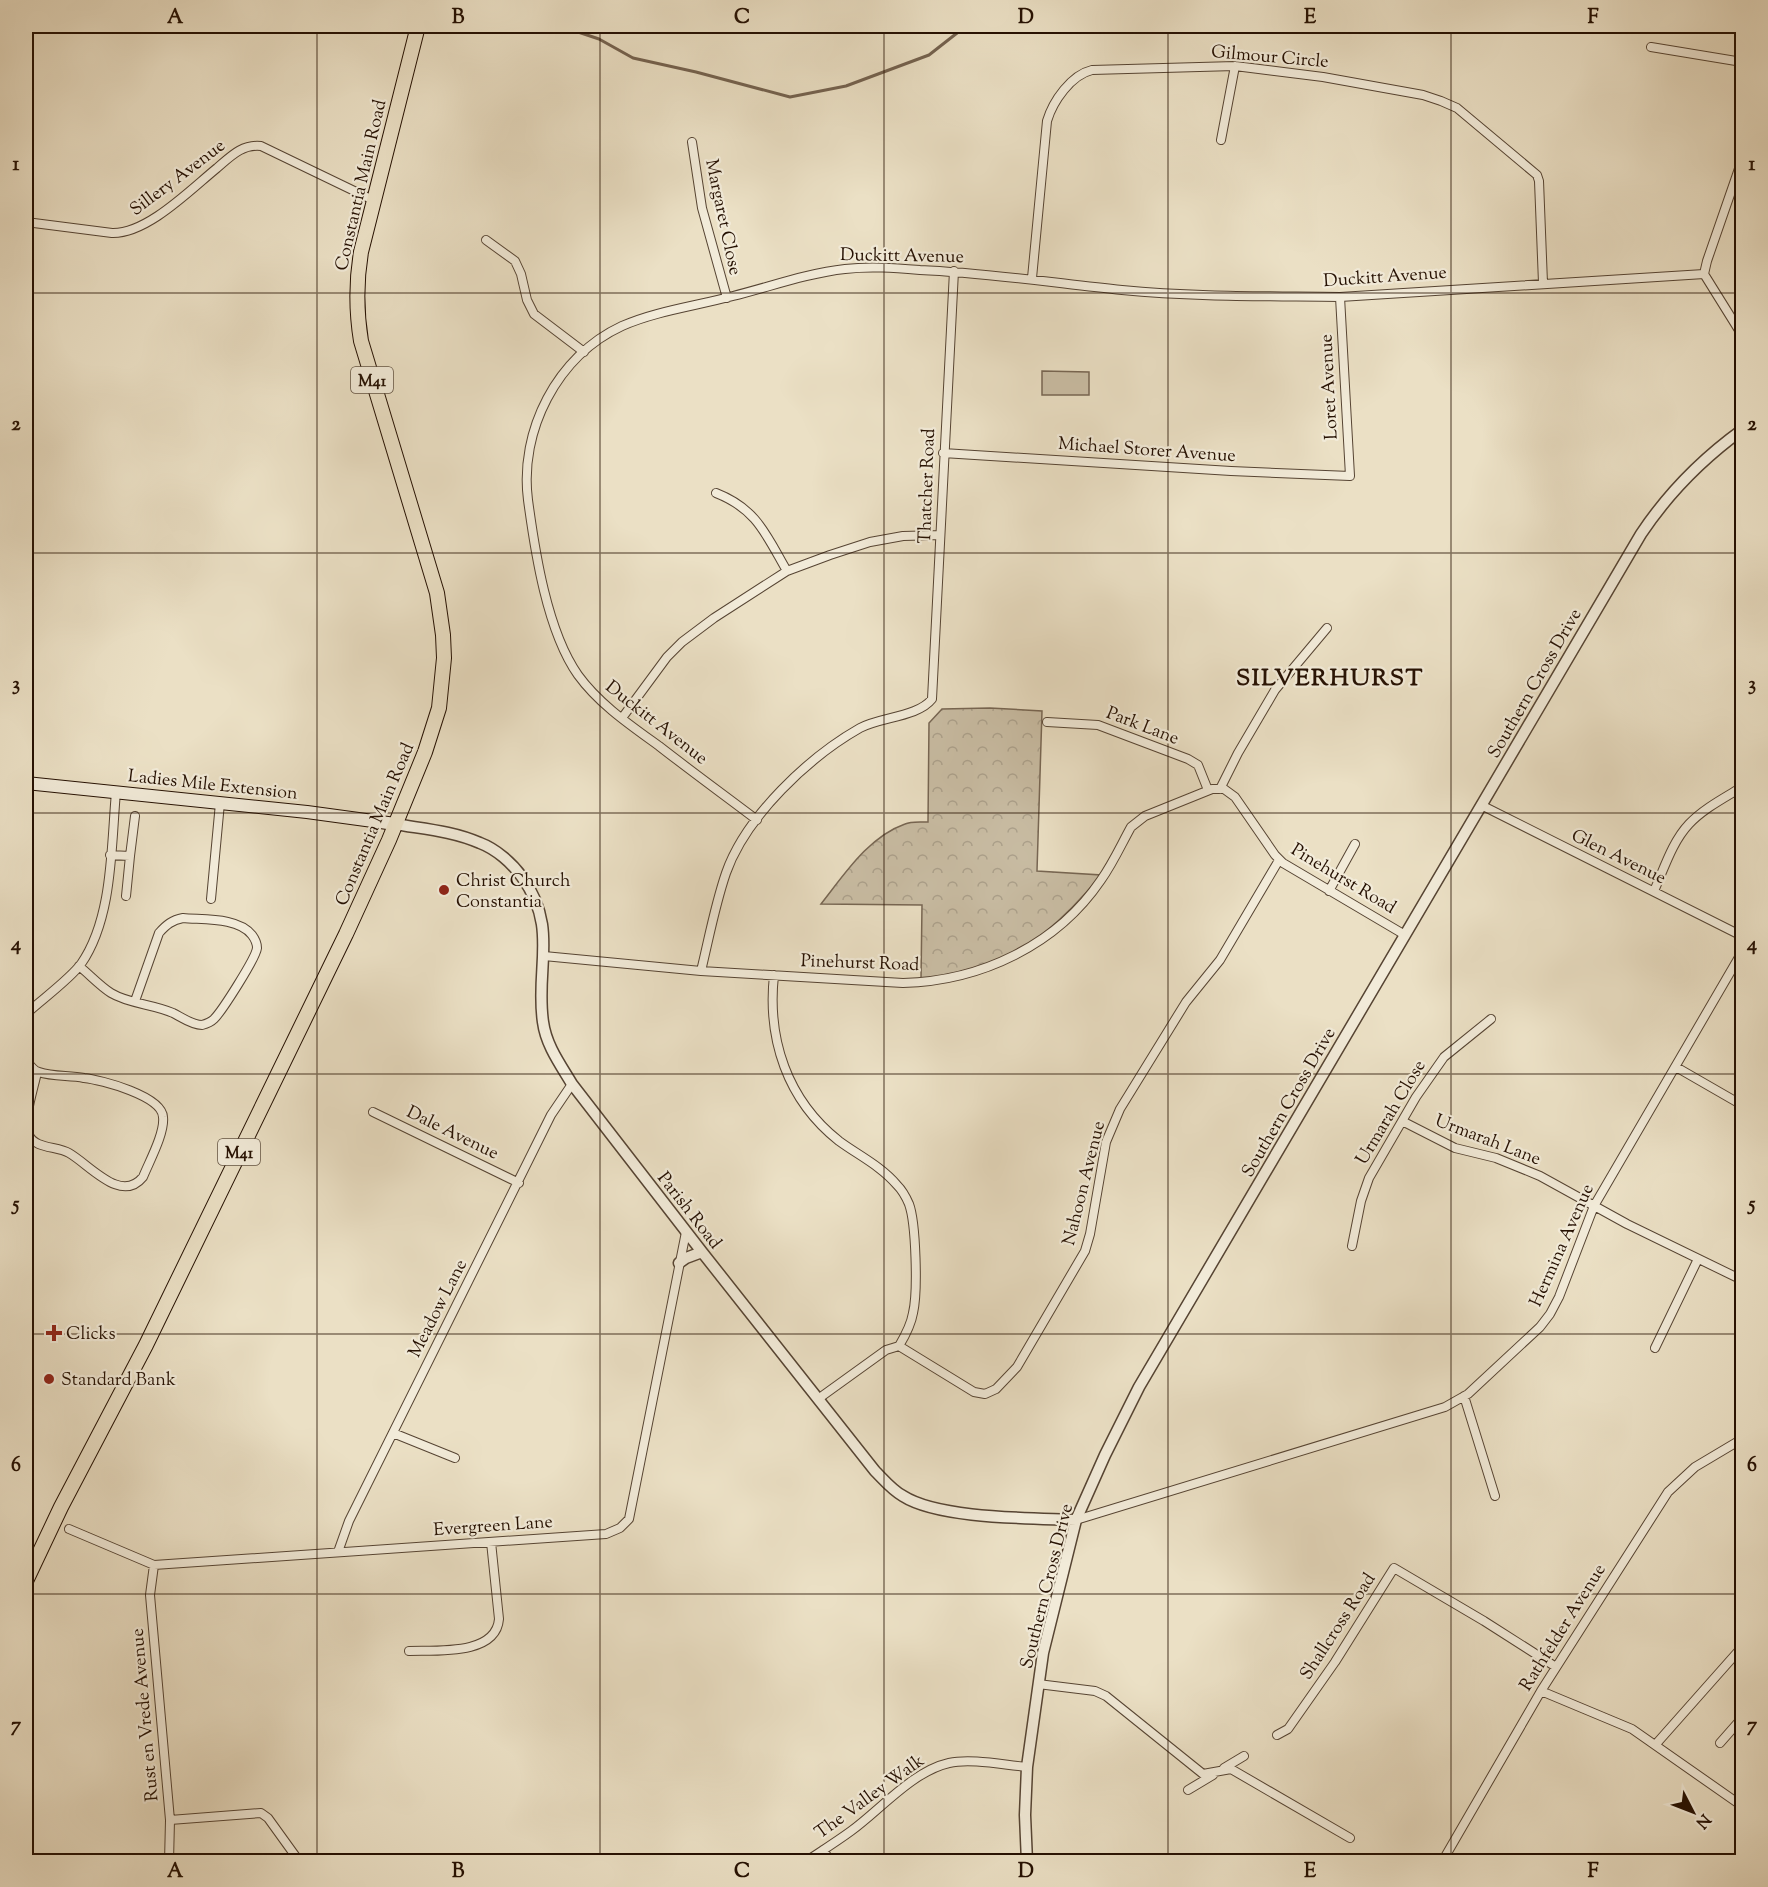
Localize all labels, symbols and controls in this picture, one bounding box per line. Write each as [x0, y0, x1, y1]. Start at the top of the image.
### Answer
text: A [167, 4, 184, 33]
text: B [452, 4, 465, 33]
text: C [734, 4, 750, 33]
text: D [1018, 4, 1034, 33]
text: E [1304, 4, 1317, 33]
text: F [1587, 4, 1599, 33]
street label: Gilmour Circle [1210, 40, 1330, 76]
street label: Constantia Main Road [330, 97, 394, 274]
street label: Sillery Avenue [125, 134, 231, 223]
text: 1 [13, 151, 20, 180]
text: 1 [1749, 151, 1756, 180]
street label: Margaret Close [697, 157, 747, 278]
street label: Duckitt Avenue [840, 243, 964, 271]
street label: Duckitt Avenue [1322, 261, 1448, 295]
street label: Loret Avenue [1314, 333, 1346, 440]
road number: M41 [351, 367, 393, 393]
text: 2 [11, 411, 21, 440]
text: 2 [1747, 411, 1757, 440]
street label: Thatcher Road [913, 428, 943, 544]
street label: Michael Storer Avenue [1057, 432, 1237, 470]
street label: Southern Cross Drive [1482, 604, 1589, 764]
district label: SILVERHURST [1236, 662, 1424, 696]
text: 3 [12, 671, 20, 700]
text: 3 [1748, 671, 1756, 700]
street label: Duckitt Avenue [599, 675, 713, 772]
street label: Park Lane [1102, 701, 1183, 753]
street label: Constantia Main Road [330, 739, 422, 910]
street label: Ladies Mile Extension [127, 764, 299, 808]
street label: Glen Avenue [1566, 824, 1670, 892]
street label: Pinehurst Road [1285, 838, 1401, 921]
place label: Christ Church Constantia [456, 869, 571, 916]
marker: Christ Church Constantia [437, 883, 451, 897]
text: 4 [10, 931, 21, 960]
text: 4 [1746, 931, 1757, 960]
street label: Pinehurst Road [800, 949, 920, 979]
street label: Southern Cross Drive [1236, 1023, 1343, 1183]
street label: Urmarah Close [1350, 1056, 1433, 1171]
street label: Dale Avenue [402, 1100, 503, 1167]
street label: Urmarah Lane [1430, 1109, 1544, 1173]
street label: Nahoon Avenue [1057, 1119, 1113, 1248]
road number: M41 [218, 1139, 260, 1165]
street label: Parish Road [650, 1167, 727, 1255]
street label: Hermina Avenue [1524, 1180, 1602, 1312]
text: 5 [11, 1191, 20, 1220]
text: 5 [1747, 1191, 1756, 1220]
street label: Meadow Lane [403, 1255, 475, 1363]
place label: Clicks [66, 1322, 116, 1348]
marker: Clicks [47, 1326, 61, 1340]
place label: Standard Bank [61, 1368, 176, 1394]
marker: Standard Bank [42, 1372, 56, 1386]
text: 6 [11, 1452, 21, 1481]
text: 6 [1747, 1452, 1757, 1481]
street label: Southern Cross Drive [1015, 1501, 1081, 1672]
street label: Evergreen Lane [433, 1510, 554, 1544]
street label: Rathfelder Avenue [1514, 1559, 1613, 1697]
street label: Shallcross Road [1294, 1569, 1383, 1686]
street label: Rust en Vrede Avenue [125, 1627, 167, 1802]
text: 7 [11, 1712, 22, 1741]
text: 7 [1747, 1712, 1758, 1741]
street label: The Valley Walk [810, 1749, 931, 1846]
north arrow [1663, 1782, 1723, 1842]
text: N [1689, 1808, 1715, 1833]
text: A [167, 1858, 184, 1887]
text: B [452, 1858, 465, 1887]
text: C [734, 1858, 750, 1887]
text: D [1018, 1858, 1034, 1887]
text: E [1304, 1858, 1317, 1887]
text: F [1587, 1858, 1599, 1887]

